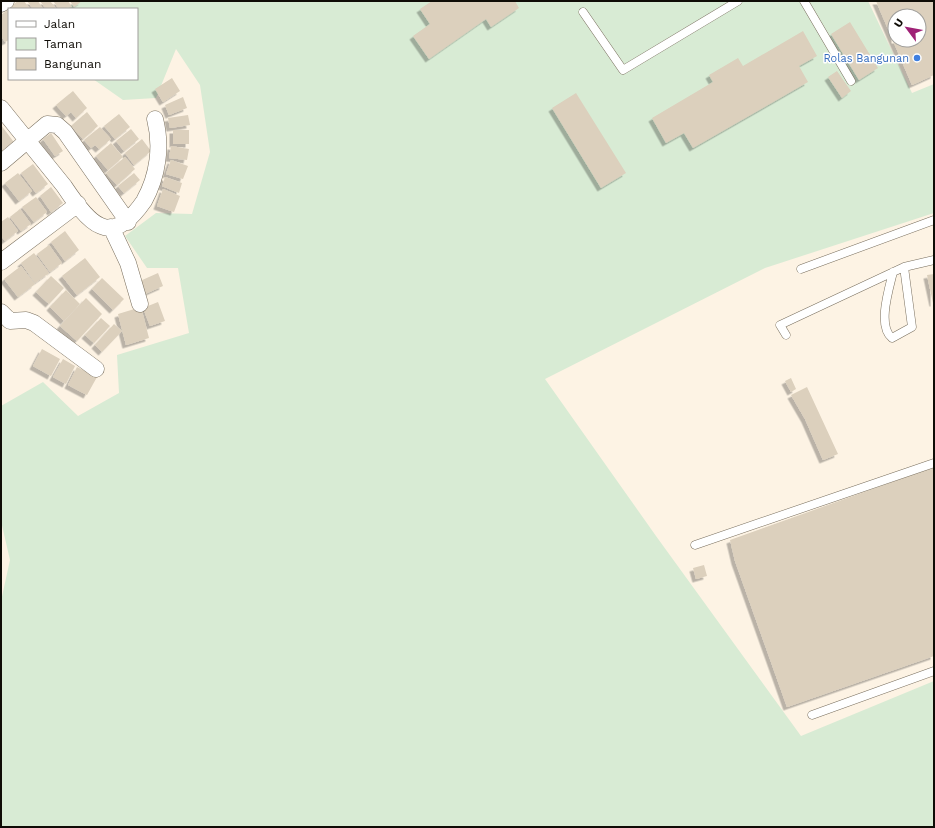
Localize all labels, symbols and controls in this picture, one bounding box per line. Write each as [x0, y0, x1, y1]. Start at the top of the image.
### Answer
legend [8, 8, 138, 80]
north arrow [887, 8, 927, 48]
text: U [891, 16, 907, 30]
text: Jalan [44, 17, 75, 31]
text: Taman [44, 37, 82, 51]
place label: Rolas Bangunan [823, 52, 909, 65]
marker: Rolas Bangunan [912, 53, 922, 63]
text: Bangunan [44, 57, 102, 71]

